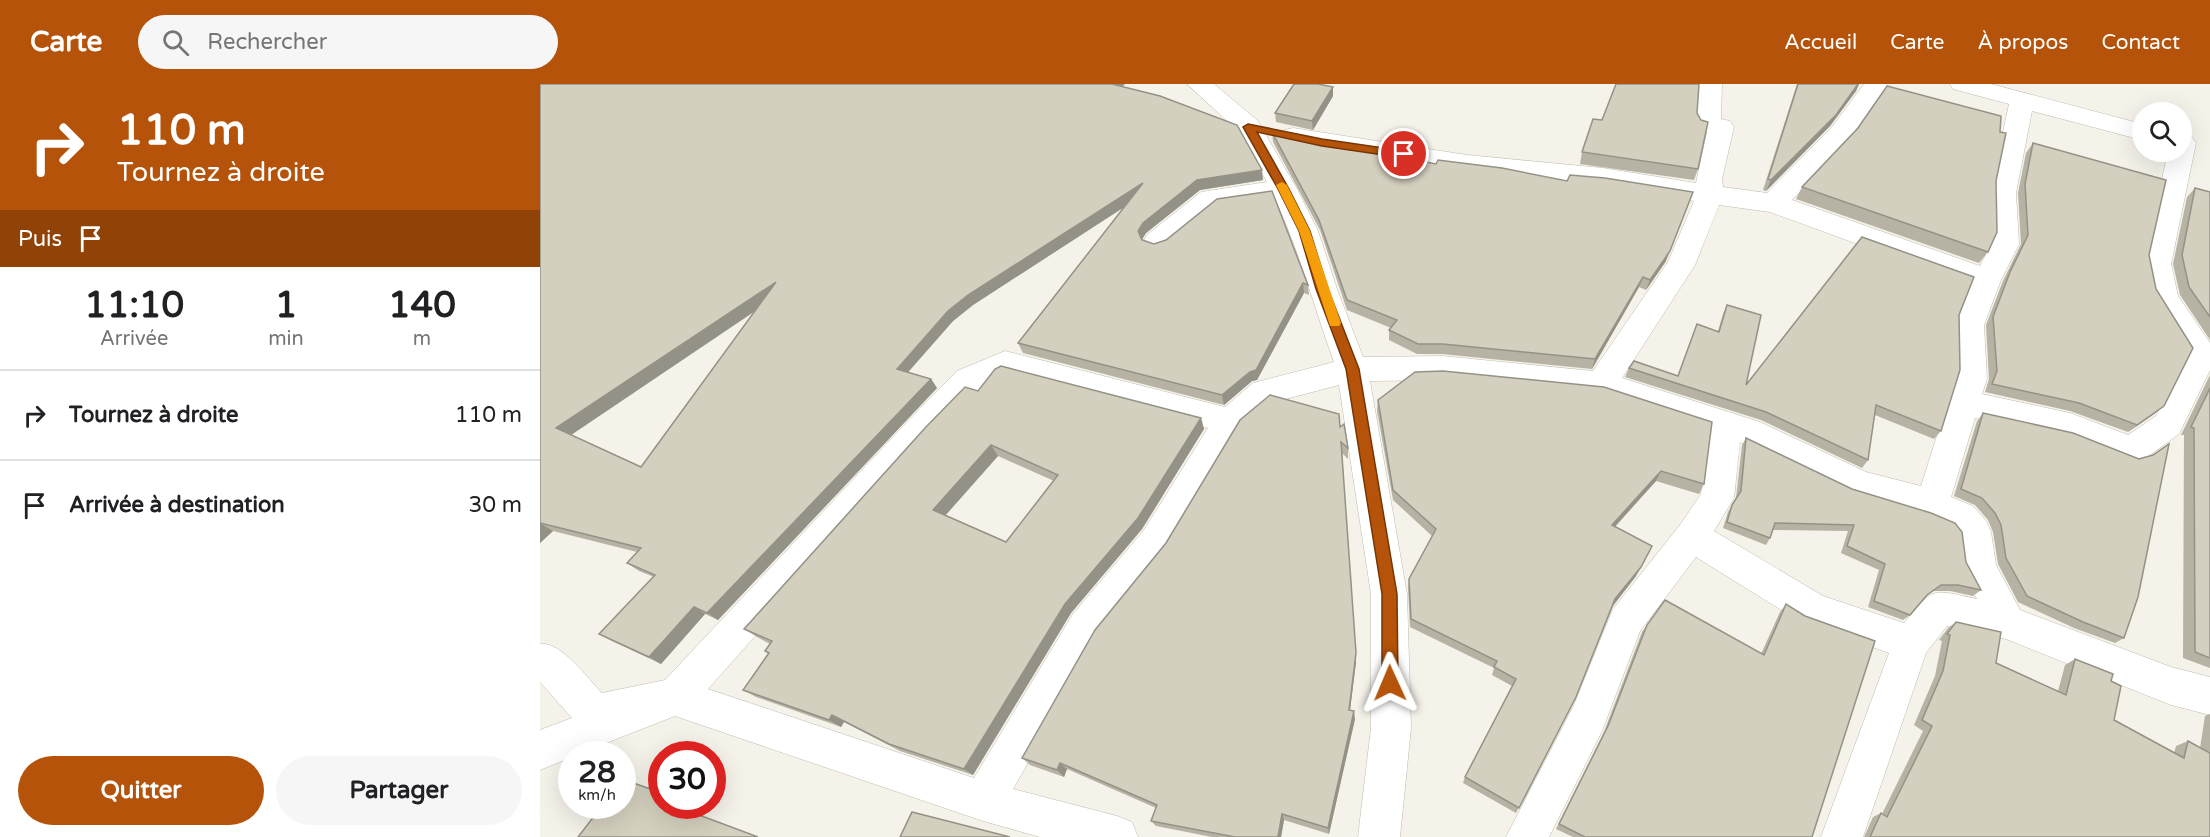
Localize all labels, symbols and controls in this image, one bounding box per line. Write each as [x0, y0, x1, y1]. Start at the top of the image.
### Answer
search box [138, 15, 558, 69]
text: Carte [30, 25, 102, 59]
icon: search [159, 26, 192, 59]
text: Rechercher [207, 29, 327, 55]
text: Accueil [1784, 30, 1857, 55]
text: Carte [1890, 30, 1944, 55]
text: À propos [1977, 30, 2068, 55]
text: Contact [2101, 30, 2180, 55]
map controls [2132, 102, 2192, 162]
button: search [2132, 102, 2192, 162]
text: 110 m [117, 105, 246, 156]
icon: right [18, 108, 96, 186]
pin [1378, 128, 1429, 179]
icon: arrive [1387, 137, 1420, 170]
text: Tournez à droite [117, 156, 325, 189]
icon: arrive [74, 222, 107, 255]
text: Puis [18, 226, 62, 252]
text: 11:10 [84, 284, 184, 327]
text: 1 [275, 284, 297, 327]
text: 140 [388, 284, 456, 327]
text: Arrivée [100, 327, 168, 351]
text: min [268, 327, 304, 351]
text: m [413, 327, 431, 351]
icon: right [18, 399, 51, 432]
text: Tournez à droite [69, 402, 238, 428]
text: 110 m [455, 402, 522, 428]
icon: arrive [18, 489, 51, 522]
text: Arrivée à destination [69, 492, 285, 518]
text: 30 m [468, 492, 522, 518]
position arrow [1358, 651, 1422, 715]
speed limit sign: 30 [648, 741, 726, 819]
text: 28 [578, 754, 616, 791]
button: Quitter [18, 756, 264, 825]
button: Partager [276, 756, 522, 825]
text: km/h [578, 786, 616, 804]

